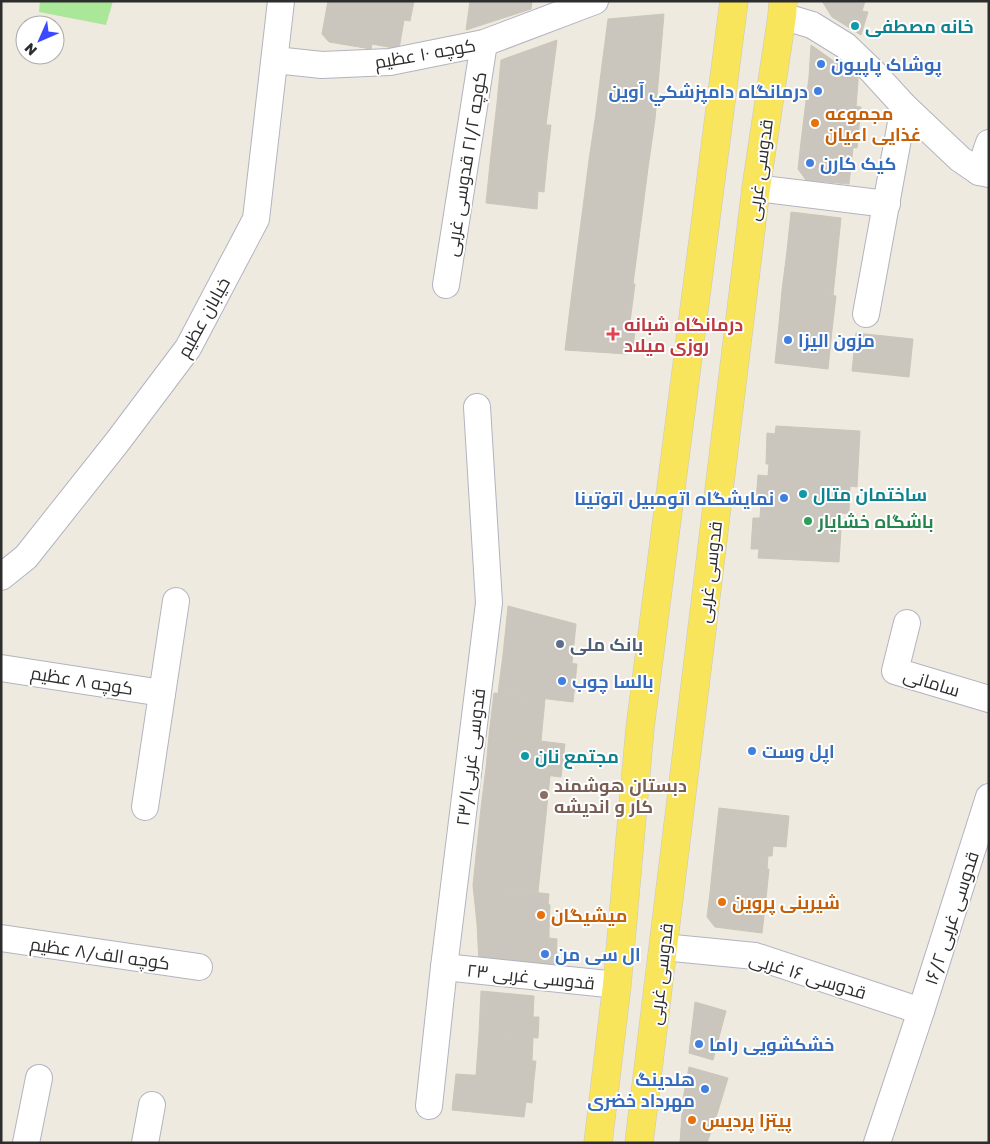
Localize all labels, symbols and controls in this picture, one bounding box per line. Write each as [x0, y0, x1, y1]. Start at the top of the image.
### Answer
north arrow [15, 15, 65, 65]
place label: خانه مصطفی [865, 15, 974, 38]
marker: خانه مصطفی [849, 20, 861, 32]
street label: کوچه ۱۰ عظیم [373, 33, 478, 75]
text: N [21, 40, 40, 59]
place label: پوشاک پاپیون [831, 53, 942, 77]
marker: پوشاک پاپیون [815, 58, 827, 70]
street label: کوچه ۲۱/۲ قدوسی غربی [440, 70, 492, 258]
place label: درمانگاه دامپزشكي آوين [608, 80, 808, 107]
marker: درمانگاه دامپزشكي آوين [812, 85, 824, 97]
place label: مجموعه غذایی اعیان [825, 102, 921, 146]
marker: مجموعه غذایی اعیان [809, 117, 821, 129]
street label: قدوسی غربی [741, 118, 778, 222]
place label: کیک کارن [820, 152, 897, 174]
marker: کیک کارن [804, 157, 816, 169]
street label: خیابان عظیم [172, 273, 236, 362]
place label: درمانگاه شبانه روزی میلاد [624, 313, 743, 357]
marker: درمانگاه شبانه روزی میلاد [606, 327, 620, 341]
place label: مزون الیزا [798, 329, 875, 352]
marker: مزون الیزا [782, 334, 794, 346]
place label: ساختمان متال [813, 483, 927, 506]
place label: نمایشگاه اتومبیل اتوتینا [574, 487, 774, 510]
marker: ساختمان متال [797, 488, 809, 500]
marker: نمایشگاه اتومبیل اتوتینا [778, 492, 790, 504]
place label: باشگاه خشایار [817, 510, 934, 532]
marker: باشگاه خشایار [802, 515, 814, 527]
street label: قدوسی غربی [692, 520, 727, 624]
place label: بانک ملی [570, 633, 643, 656]
marker: بانک ملی [554, 638, 566, 650]
street label: کوچه ۸ عظیم [29, 661, 135, 701]
street label: سامانی [901, 663, 963, 702]
place label: بالسا چوب [572, 670, 654, 694]
marker: بالسا چوب [556, 675, 568, 687]
street label: قدوسی غربی۲۳/۱ [451, 687, 490, 827]
place label: اپل وست [762, 740, 835, 764]
place label: مجتمع نان [535, 745, 619, 769]
marker: اپل وست [746, 745, 758, 757]
marker: مجتمع نان [519, 750, 531, 762]
place label: دبستان هوشمند کار و اندیشه [554, 774, 687, 818]
marker: دبستان هوشمند کار و اندیشه [538, 789, 550, 801]
street label: ۱۶/۲ قدوسی غربی [919, 848, 984, 988]
place label: شیرینی پروین [732, 891, 840, 915]
marker: شیرینی پروین [716, 896, 728, 908]
place label: میشیگان [551, 904, 627, 926]
marker: میشیگان [535, 909, 547, 921]
street label: قدوسی غربی [643, 922, 678, 1026]
street label: کوچه الف/۸ عظیم [28, 932, 171, 976]
place label: ال سی من [555, 943, 641, 966]
street label: قدوسی ۱۶ غربی [747, 947, 869, 1004]
marker: ال سی من [539, 948, 551, 960]
street label: ۲۳ قدوسی غربی [466, 958, 596, 995]
place label: خشکشویی راما [709, 1033, 834, 1056]
marker: خشکشویی راما [693, 1038, 705, 1050]
place label: هلدینگ مهرداد خضری [587, 1068, 695, 1112]
marker: هلدینگ مهرداد خضری [699, 1083, 711, 1095]
place label: پیتزا پردیس [702, 1109, 792, 1133]
marker: پیتزا پردیس [686, 1114, 698, 1126]

